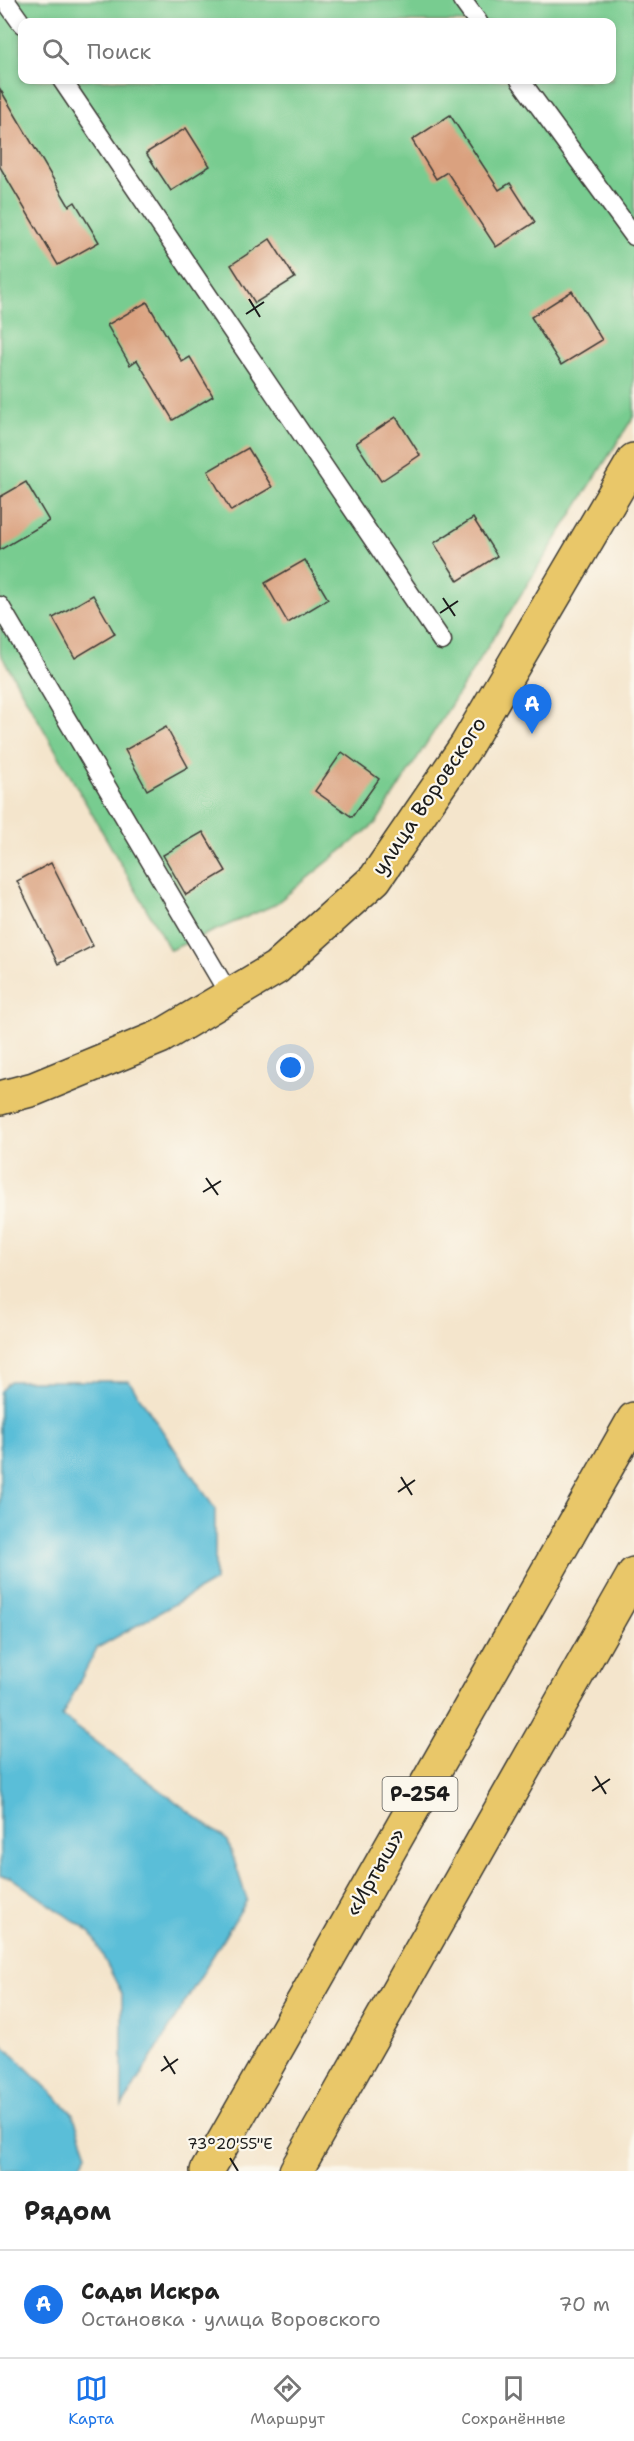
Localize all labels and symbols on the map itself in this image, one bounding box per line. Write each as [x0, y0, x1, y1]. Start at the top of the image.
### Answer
pin: A [512, 684, 552, 734]
street label: улица Воровского [365, 711, 493, 881]
your location [276, 1053, 305, 1082]
road number: Р-254 [382, 1777, 458, 1811]
street label: «Иртыш» [339, 1823, 411, 1921]
text: 73°20'55"E [187, 2134, 273, 2154]

